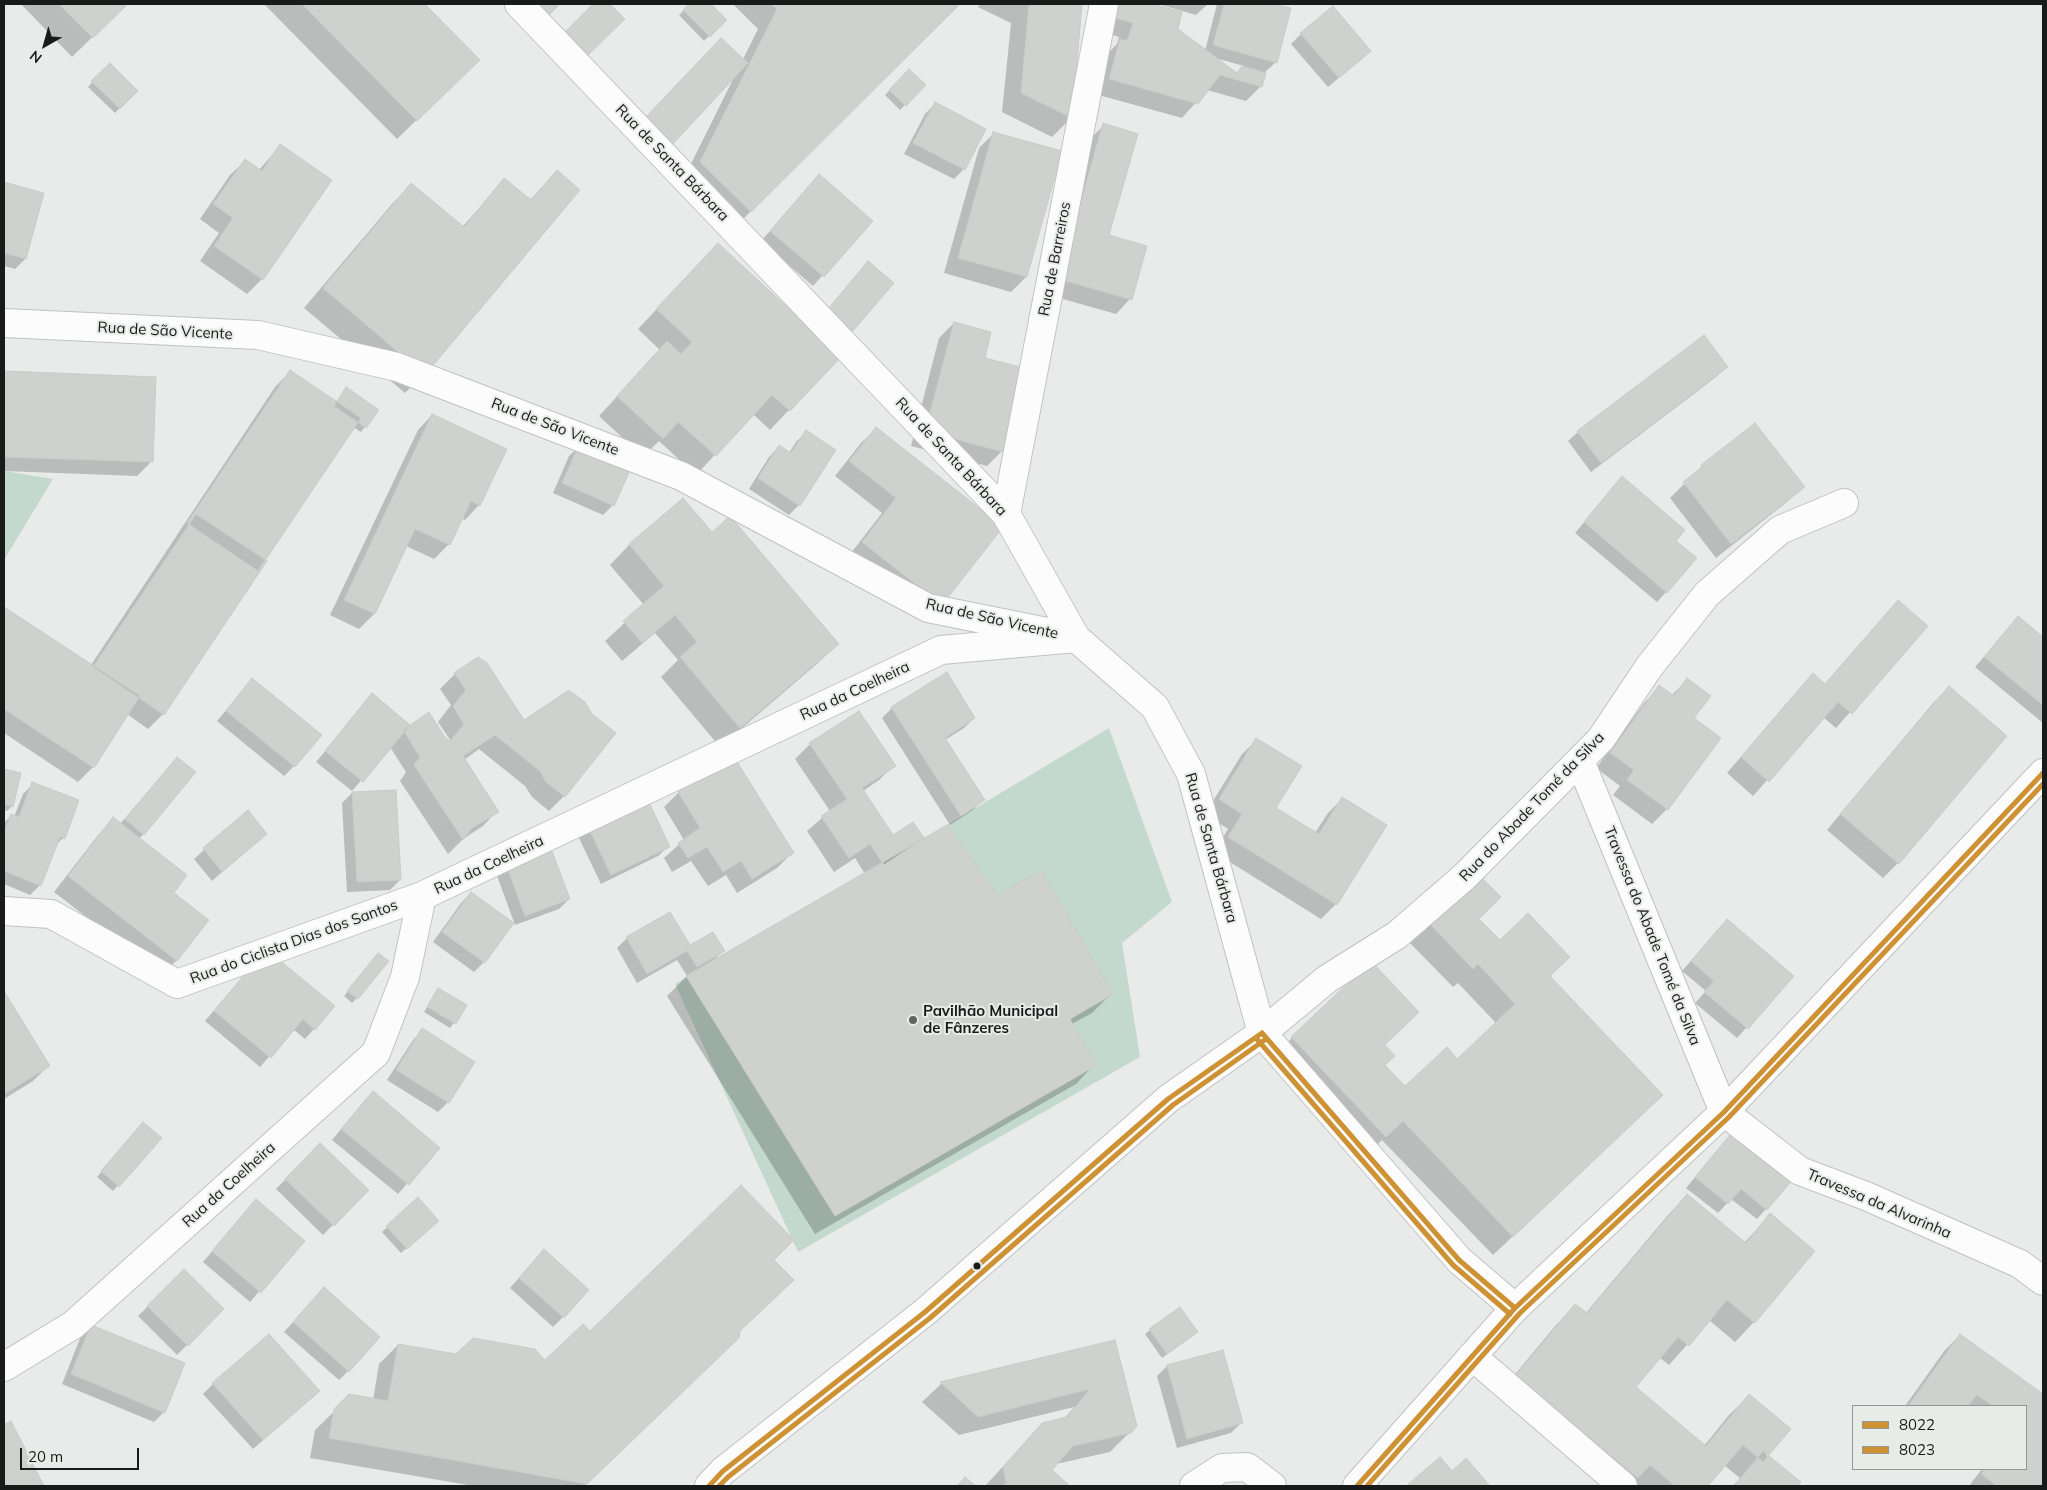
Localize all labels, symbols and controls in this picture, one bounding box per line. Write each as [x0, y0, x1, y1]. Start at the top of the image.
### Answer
north arrow [20, 20, 70, 70]
text: N [26, 46, 45, 67]
street label: Rua de Santa Bárbara [612, 101, 732, 225]
street label: Rua de Barreiros [1035, 200, 1075, 318]
street label: Rua de São Vicente [97, 318, 233, 344]
street label: Rua de São Vicente [489, 394, 621, 460]
street label: Rua de Santa Bárbara [891, 394, 1011, 520]
street label: Rua de São Vicente [924, 595, 1060, 643]
street label: Rua da Coelheira [797, 658, 913, 724]
street label: Rua do Abade Tomé da Silva [1456, 729, 1608, 885]
street label: Rua de Santa Bárbara [1181, 771, 1241, 925]
street label: Travessa do Abade Tomé da Silva [1600, 824, 1704, 1048]
street label: Rua da Coelheira [431, 832, 547, 898]
street label: Rua do Ciclista Dias dos Santos [188, 896, 400, 988]
place label: Pavilhão Municipal de Fânzeres [923, 1002, 1058, 1037]
marker: Pavilhão Municipal de Fânzeres [907, 1014, 919, 1026]
street label: Rua da Coelheira [179, 1139, 279, 1231]
street label: Travessa da Alvarinha [1804, 1165, 1954, 1243]
unlabelled marker [972, 1261, 982, 1271]
legend [1852, 1405, 2027, 1470]
text: 8022 [1899, 1415, 1935, 1434]
scale bar [22, 1438, 141, 1470]
text: 8023 [1899, 1440, 1935, 1459]
text: 20 m [28, 1447, 63, 1466]

